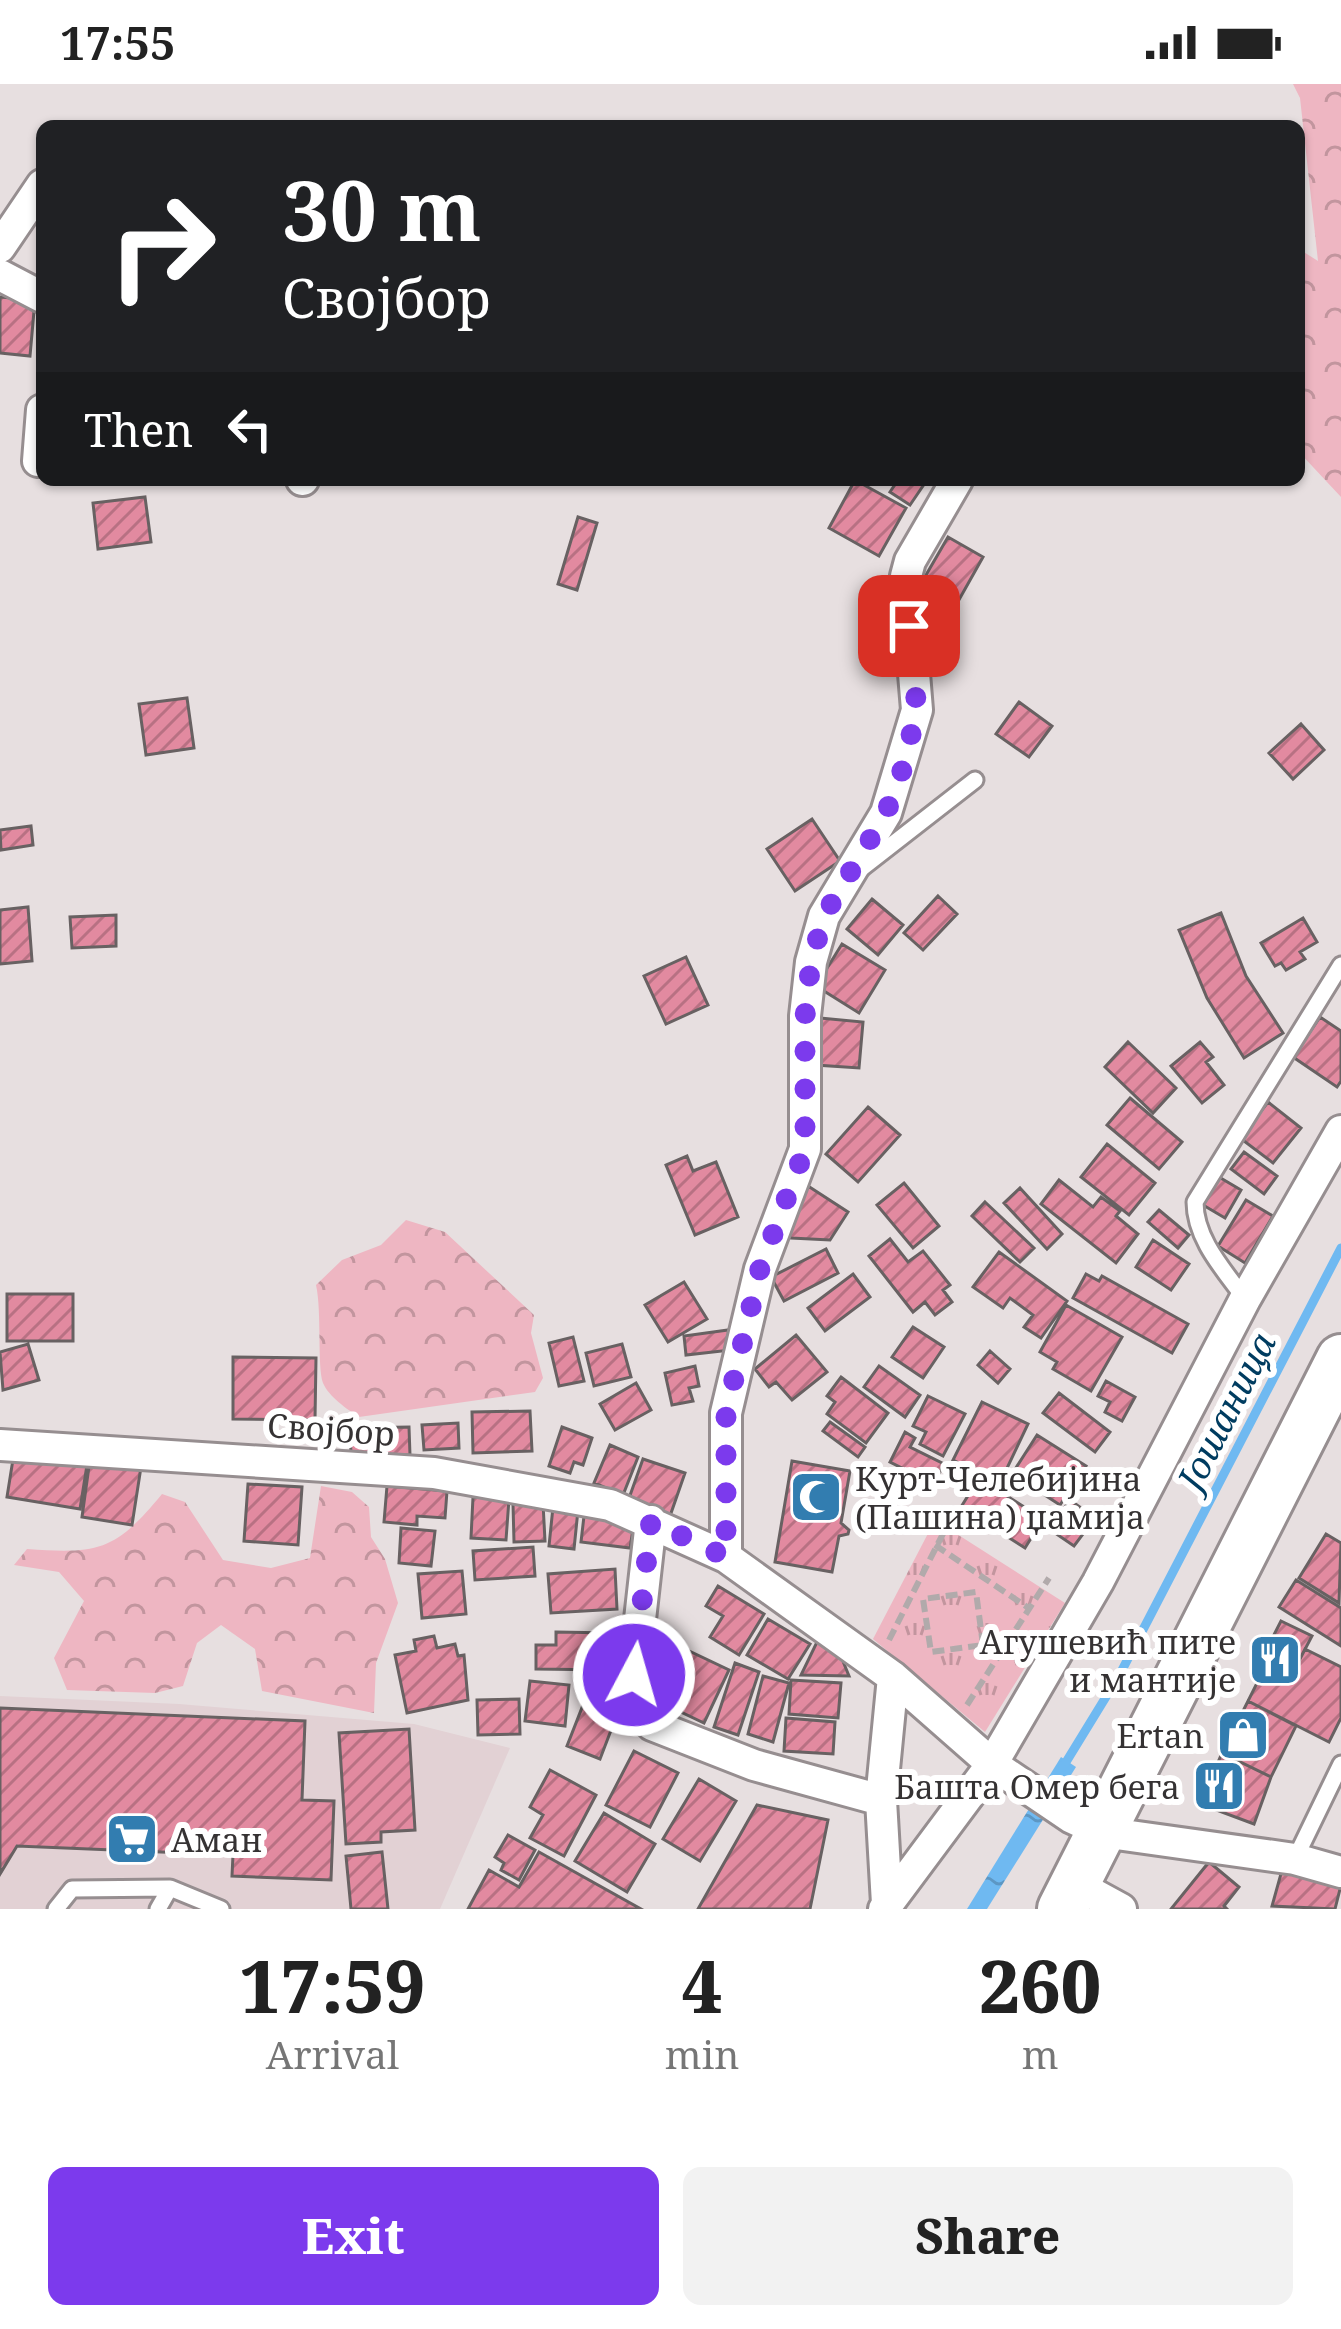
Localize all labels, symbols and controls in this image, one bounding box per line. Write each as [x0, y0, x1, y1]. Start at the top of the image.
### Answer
text: 17:55 [60, 12, 175, 73]
text: 30 m [282, 151, 482, 266]
icon: right [84, 168, 240, 324]
text: Својбор [282, 260, 491, 334]
icon: left [217, 396, 283, 462]
text: Then [84, 399, 193, 460]
pin [858, 575, 960, 677]
icon: arrive [876, 593, 942, 659]
water label: Јошаница [1163, 1324, 1287, 1503]
street label: Својбор [266, 1402, 396, 1456]
place label: Курт-Челебијина (Пашина) џамија [855, 1456, 1145, 1539]
mosque icon: Курт-Челебијина (Пашина) џамија [788, 1469, 844, 1525]
position arrow [571, 1612, 697, 1738]
place label: Агушевић пите и мантије [979, 1619, 1236, 1702]
restaurant icon: Агушевић пите и мантије [1247, 1632, 1303, 1688]
shop icon: Ertan [1215, 1707, 1271, 1763]
place label: Ertan [1116, 1713, 1204, 1758]
restaurant icon: Башта Омер бега [1191, 1758, 1247, 1814]
place label: Башта Омер бега [894, 1764, 1180, 1809]
supermarket icon: Аман [104, 1811, 160, 1867]
place label: Аман [171, 1817, 262, 1862]
text: 17:59 [240, 1936, 425, 2034]
text: 4 [682, 1936, 723, 2034]
text: 260 [979, 1936, 1101, 2034]
text: Arrival [266, 2027, 399, 2080]
text: min [665, 2027, 739, 2080]
text: m [1022, 2027, 1059, 2080]
button: Exit [48, 2167, 659, 2305]
button: Share [683, 2167, 1293, 2305]

